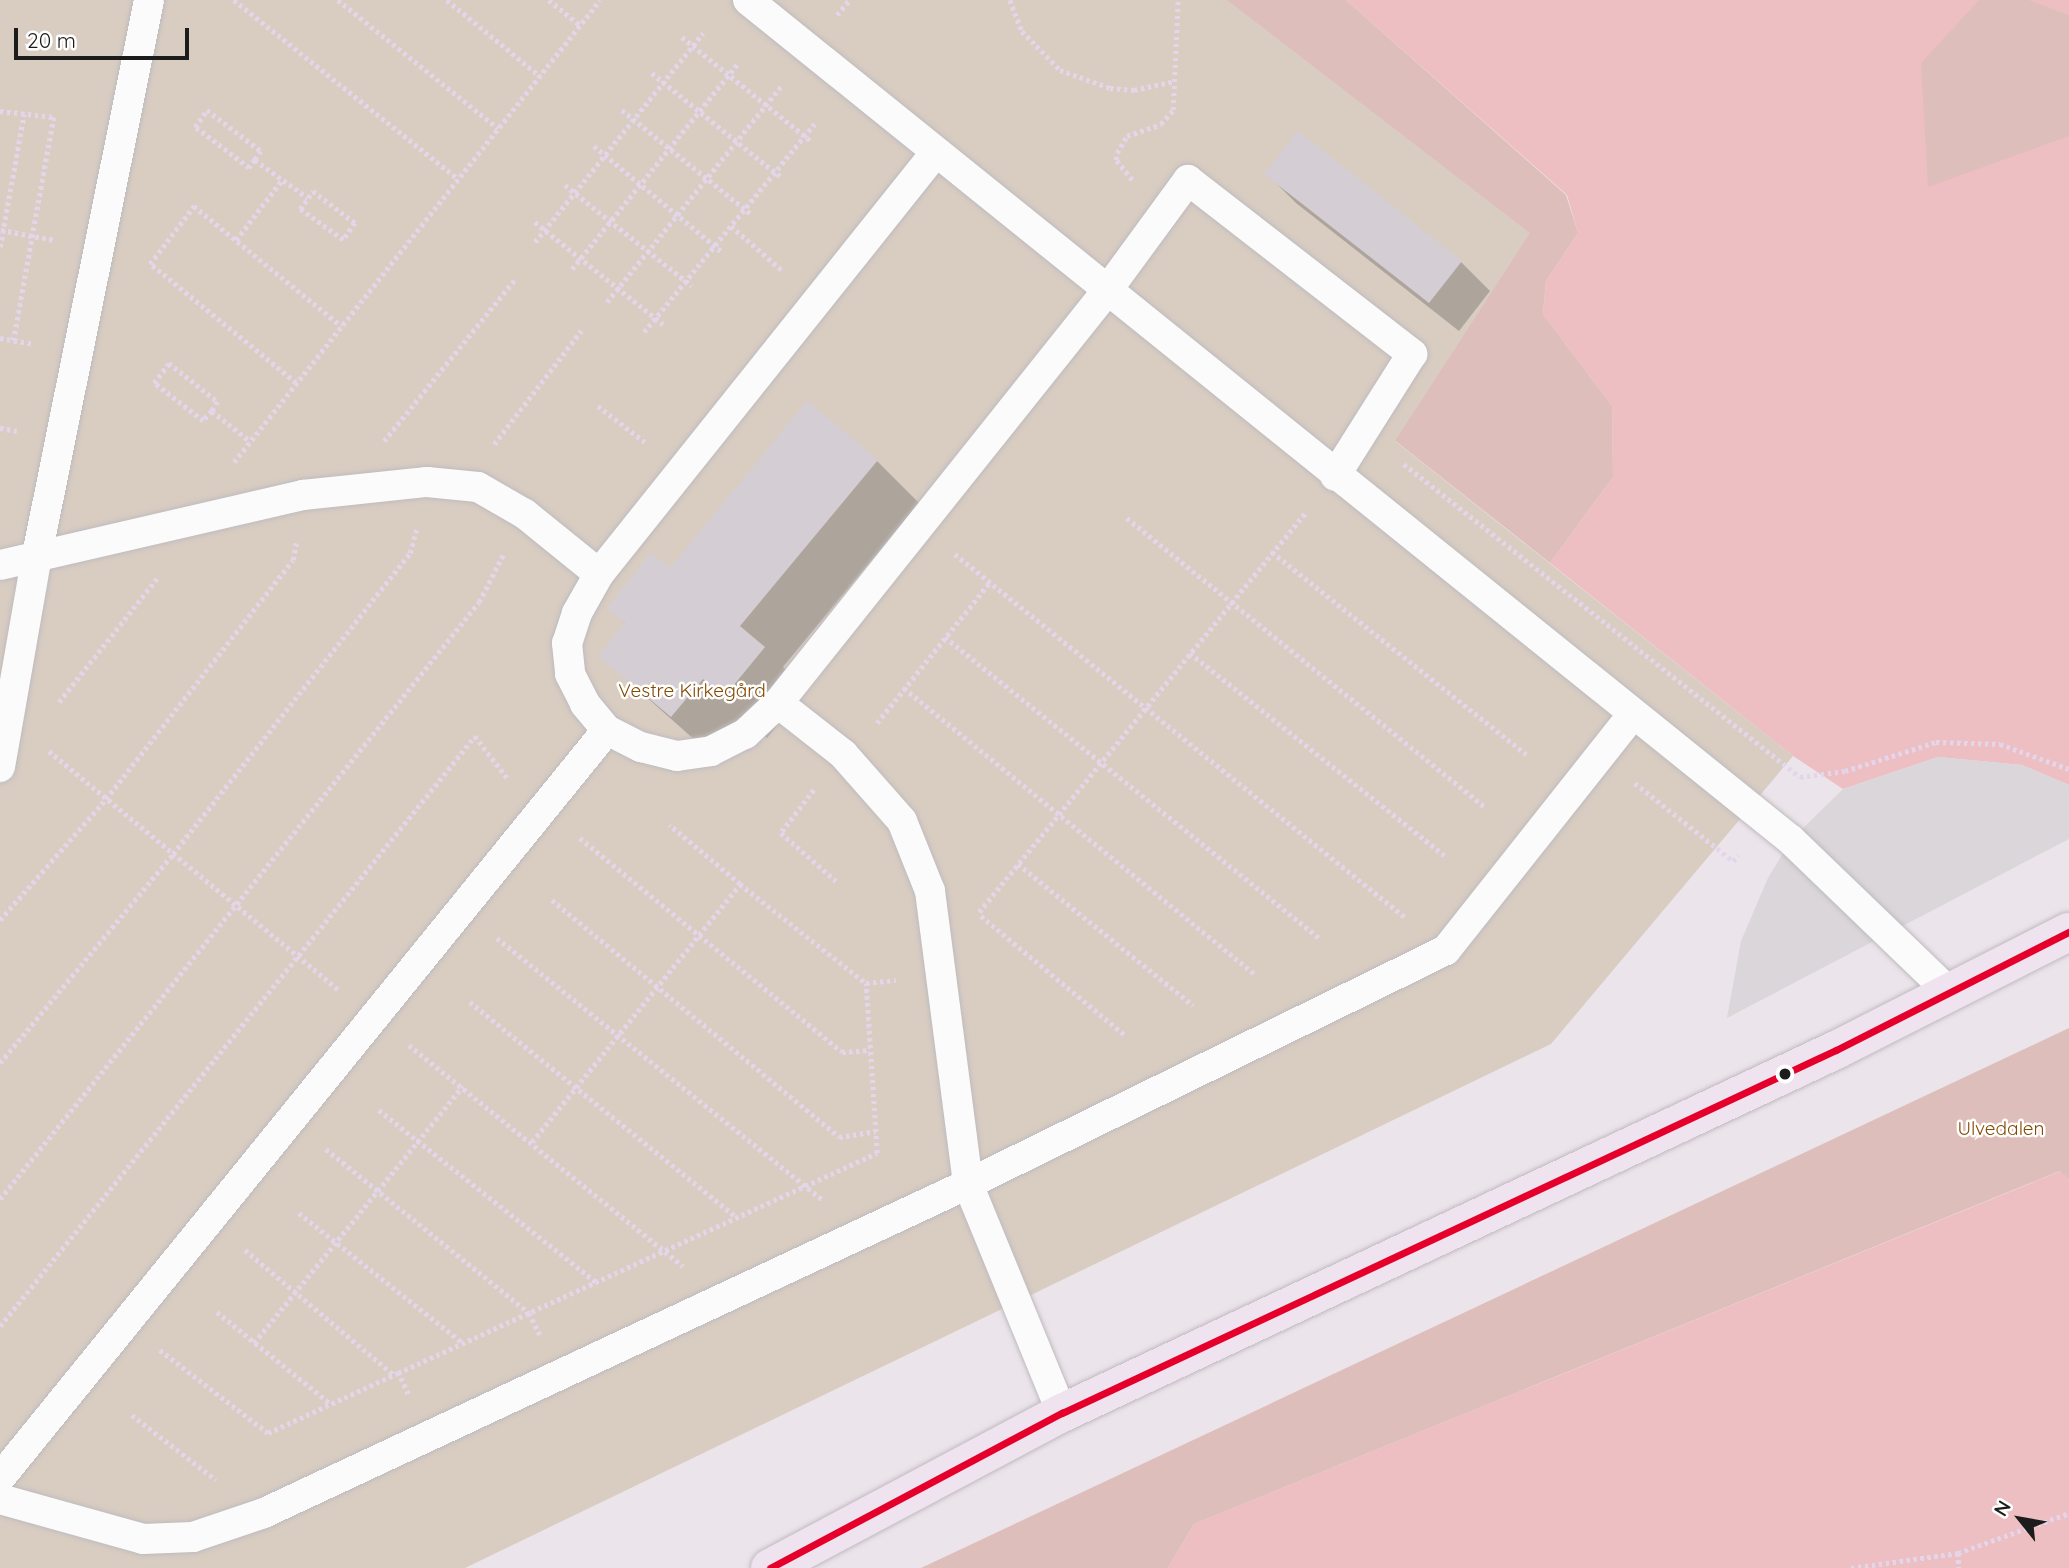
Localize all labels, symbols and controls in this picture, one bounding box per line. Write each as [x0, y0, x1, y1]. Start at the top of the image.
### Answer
scale bar [18, 14, 192, 58]
text: 20 m [27, 27, 76, 53]
park label: Vestre Kirkegård [618, 680, 766, 702]
unlabelled marker [1778, 1067, 1792, 1081]
park label: Ulvedalen [1957, 1118, 2045, 1140]
north arrow [1985, 1484, 2055, 1554]
text: N [1988, 1496, 2016, 1520]

